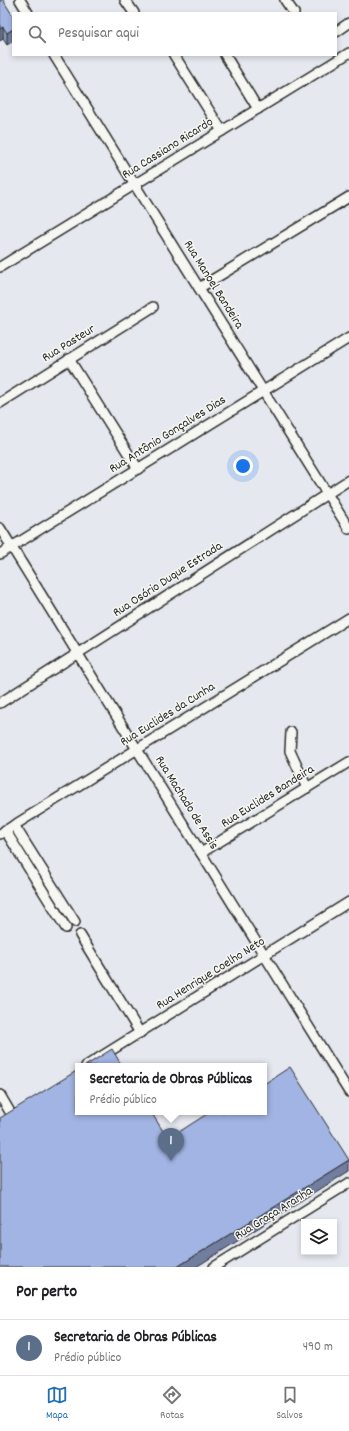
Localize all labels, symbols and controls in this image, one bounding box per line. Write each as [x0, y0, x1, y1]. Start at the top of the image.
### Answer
search box [12, 12, 337, 56]
icon: search [26, 23, 48, 45]
text: Pesquisar aqui [58, 23, 139, 45]
street label: Rua Cassiano Ricardo [119, 113, 218, 185]
street label: Rua Manoel Bandeira [178, 237, 248, 334]
street label: Rua Pasteur [39, 320, 99, 368]
street label: Rua Antônio Gonçalves Dias [106, 391, 230, 479]
your location [233, 456, 253, 476]
street label: Rua Osório Duque Estrada [109, 537, 227, 623]
street label: Rua Euclides da Cunha [117, 678, 220, 752]
street label: Rua Machado de Assis [149, 752, 223, 854]
street label: Rua Euclides Bandeira [218, 760, 319, 833]
street label: Rua Henrique Coelho Neto [153, 933, 269, 1015]
popup [75, 1063, 267, 1115]
text: Secretaria de Obras Públicas [90, 1069, 252, 1091]
text: Prédio público [90, 1091, 157, 1110]
pin: 1 [158, 1128, 184, 1161]
street label: Rua Graça Aranha [231, 1182, 317, 1246]
map controls [301, 1219, 337, 1255]
button: layers [301, 1219, 337, 1255]
text: Por perto [16, 1281, 77, 1305]
text: Secretaria de Obras Públicas [54, 1327, 217, 1349]
text: 1 [28, 1338, 30, 1357]
text: 490 m [303, 1338, 333, 1357]
text: Prédio público [54, 1349, 121, 1368]
tab: Mapa [46, 1384, 68, 1424]
tab: Rotas [160, 1384, 184, 1424]
tab: Salvos [276, 1384, 303, 1424]

